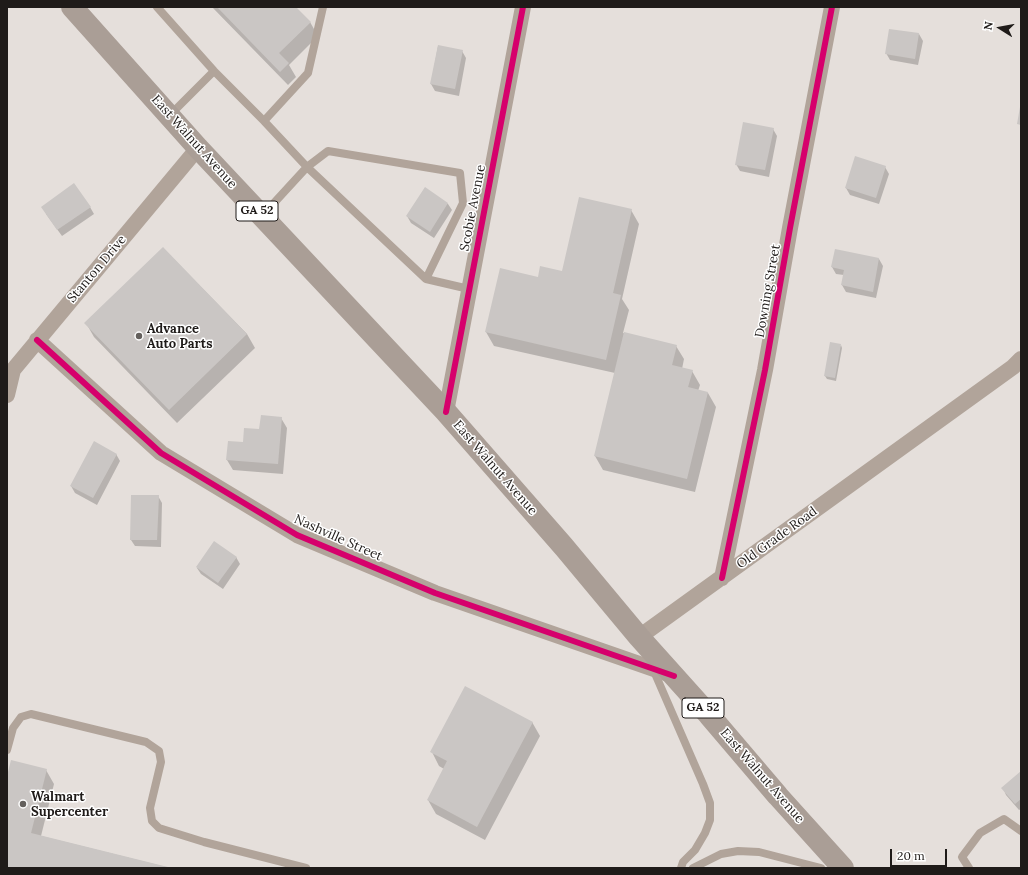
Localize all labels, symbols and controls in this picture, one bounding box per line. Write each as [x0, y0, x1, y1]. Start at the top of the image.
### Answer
north arrow [980, 8, 1020, 48]
text: N [981, 20, 996, 31]
street label: East Walnut Avenue [148, 92, 240, 192]
street label: Scobie Avenue [457, 164, 489, 252]
road number: GA 52 [236, 201, 278, 221]
street label: Stanton Drive [64, 232, 130, 306]
street label: Downing Street [752, 243, 784, 339]
place label: Advance Auto Parts [147, 321, 212, 352]
marker: Advance Auto Parts [134, 331, 144, 341]
street label: East Walnut Avenue [450, 418, 540, 518]
street label: Old Grade Road [734, 504, 820, 572]
street label: Nashville Street [291, 512, 385, 564]
road number: GA 52 [682, 698, 724, 718]
street label: East Walnut Avenue [717, 726, 807, 826]
place label: Walmart Supercenter [31, 789, 108, 820]
marker: Walmart Supercenter [18, 799, 28, 809]
scale bar [892, 841, 949, 867]
text: 20 m [897, 848, 925, 863]

